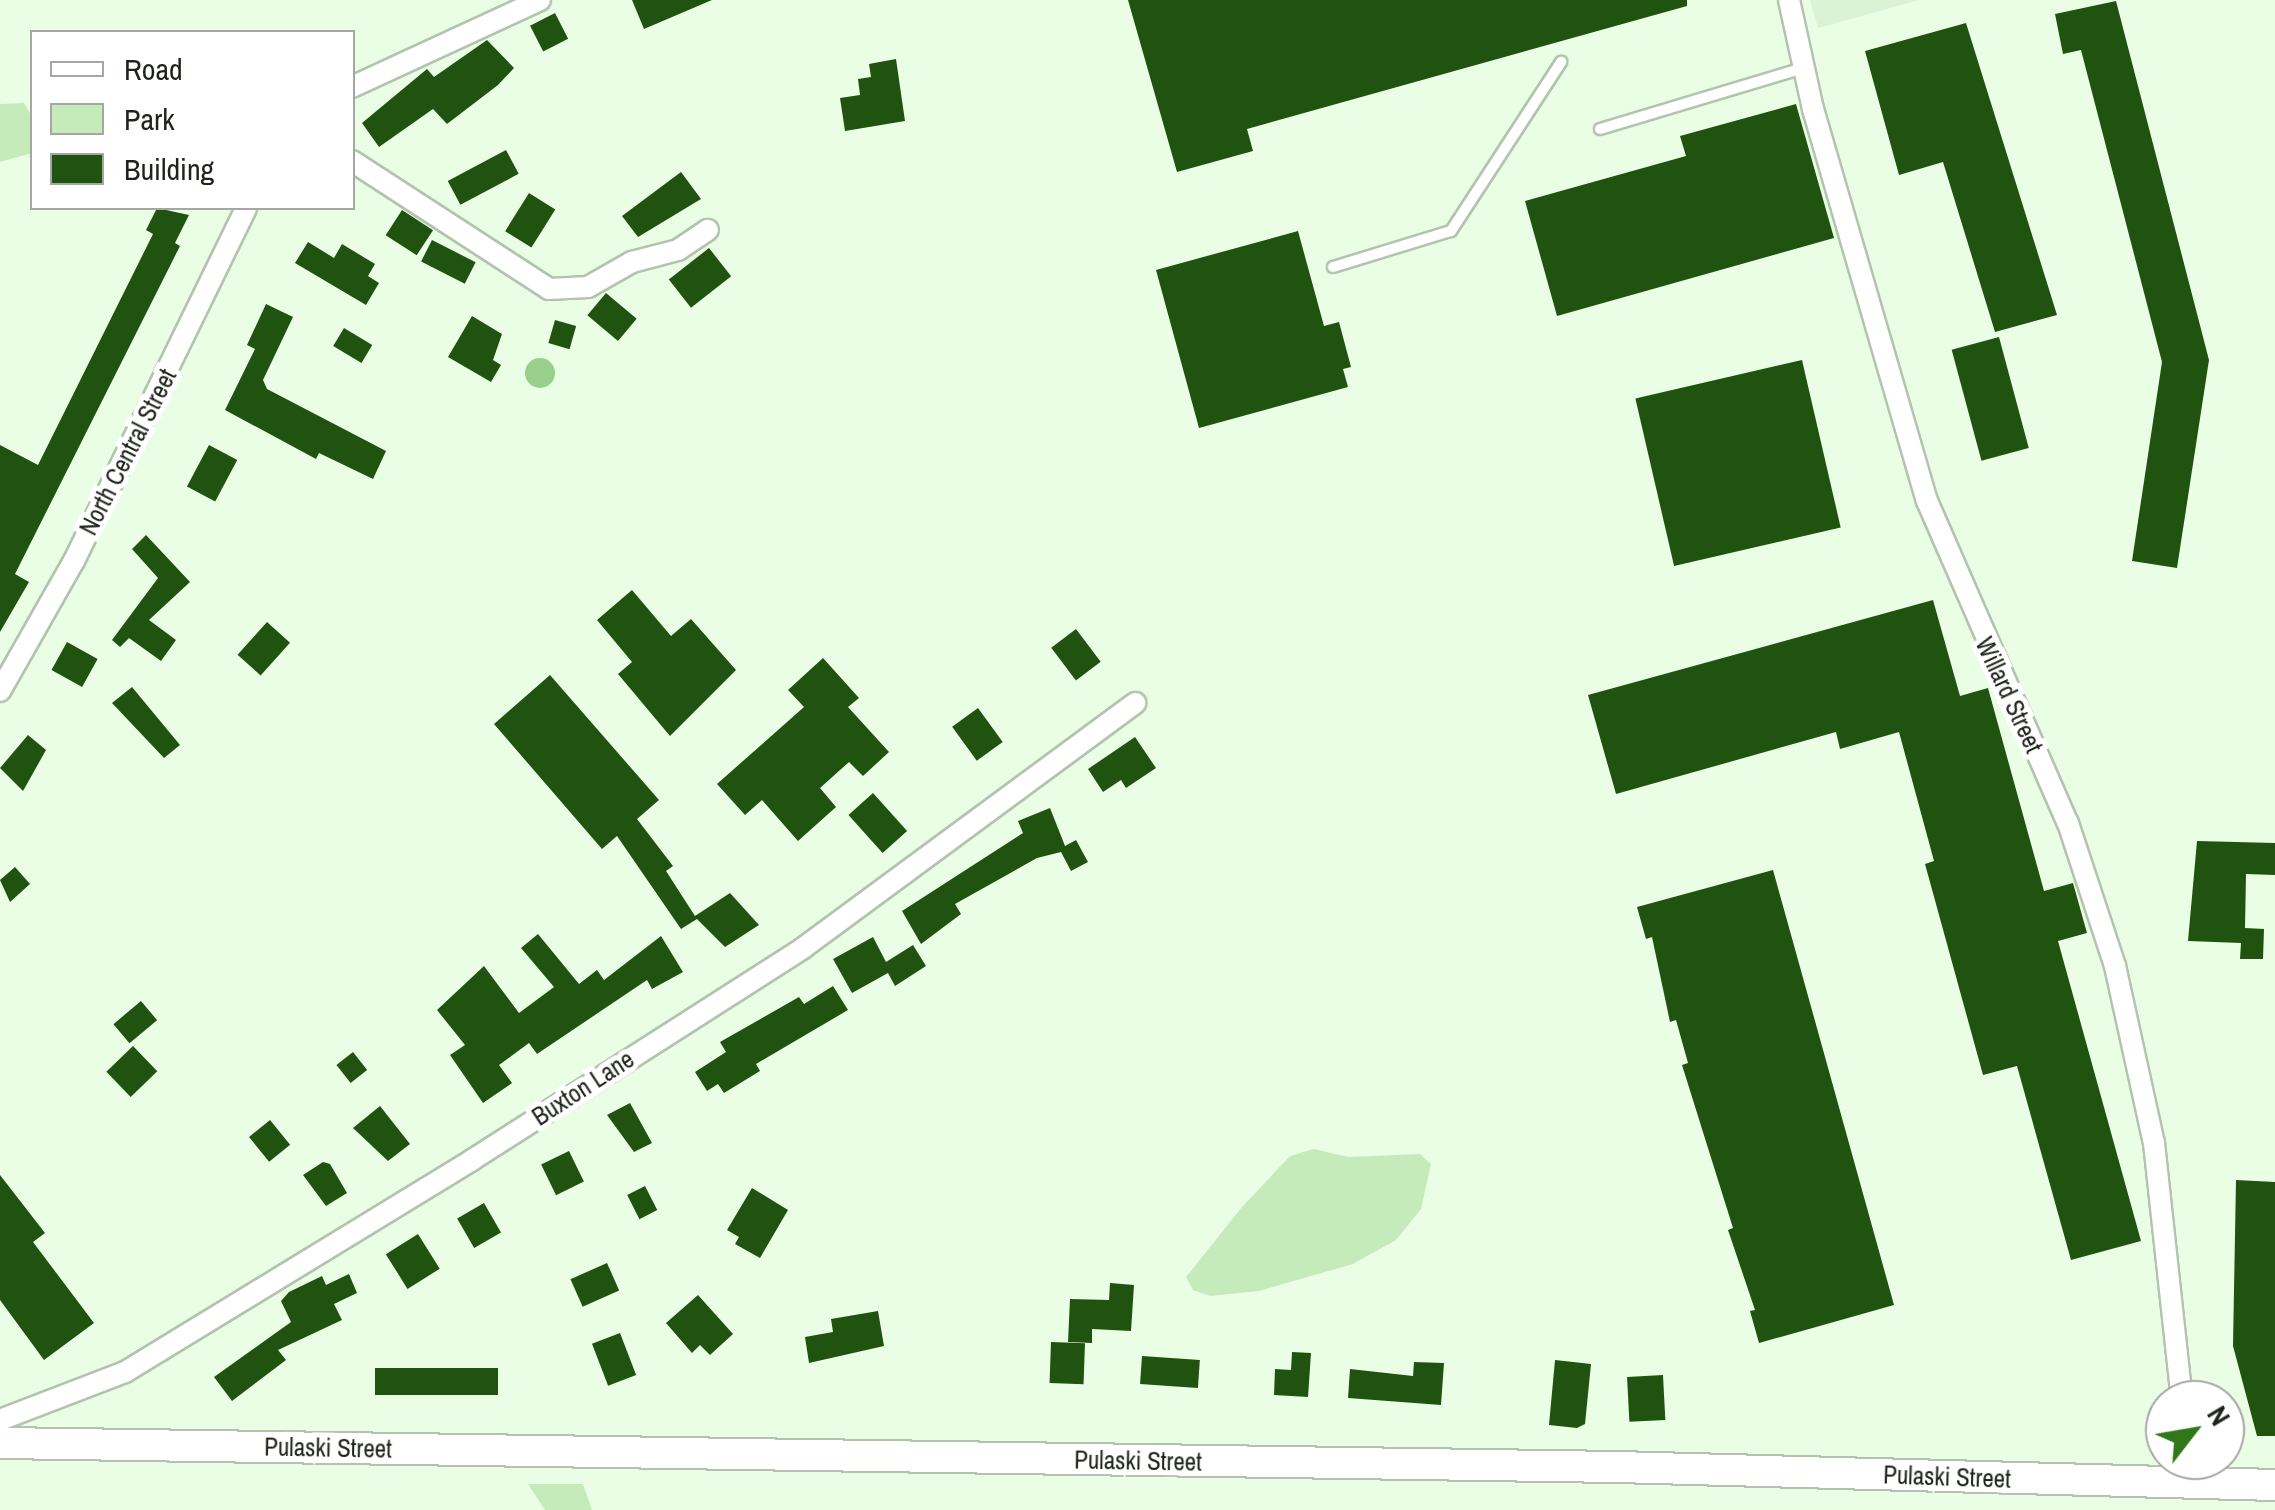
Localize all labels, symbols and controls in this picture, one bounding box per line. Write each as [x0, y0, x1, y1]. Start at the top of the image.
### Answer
legend [30, 30, 355, 210]
text: Road [124, 49, 183, 89]
text: Park [124, 99, 175, 139]
text: Building [124, 149, 214, 189]
street label: North Central Street [73, 364, 183, 540]
street label: Willard Street [1969, 632, 2049, 758]
street label: Buxton Lane [527, 1044, 639, 1132]
north arrow [2145, 1380, 2245, 1480]
text: N [2198, 1399, 2240, 1432]
street label: Pulaski Street [264, 1432, 392, 1464]
street label: Pulaski Street [1074, 1445, 1202, 1477]
street label: Pulaski Street [1883, 1460, 2011, 1494]

